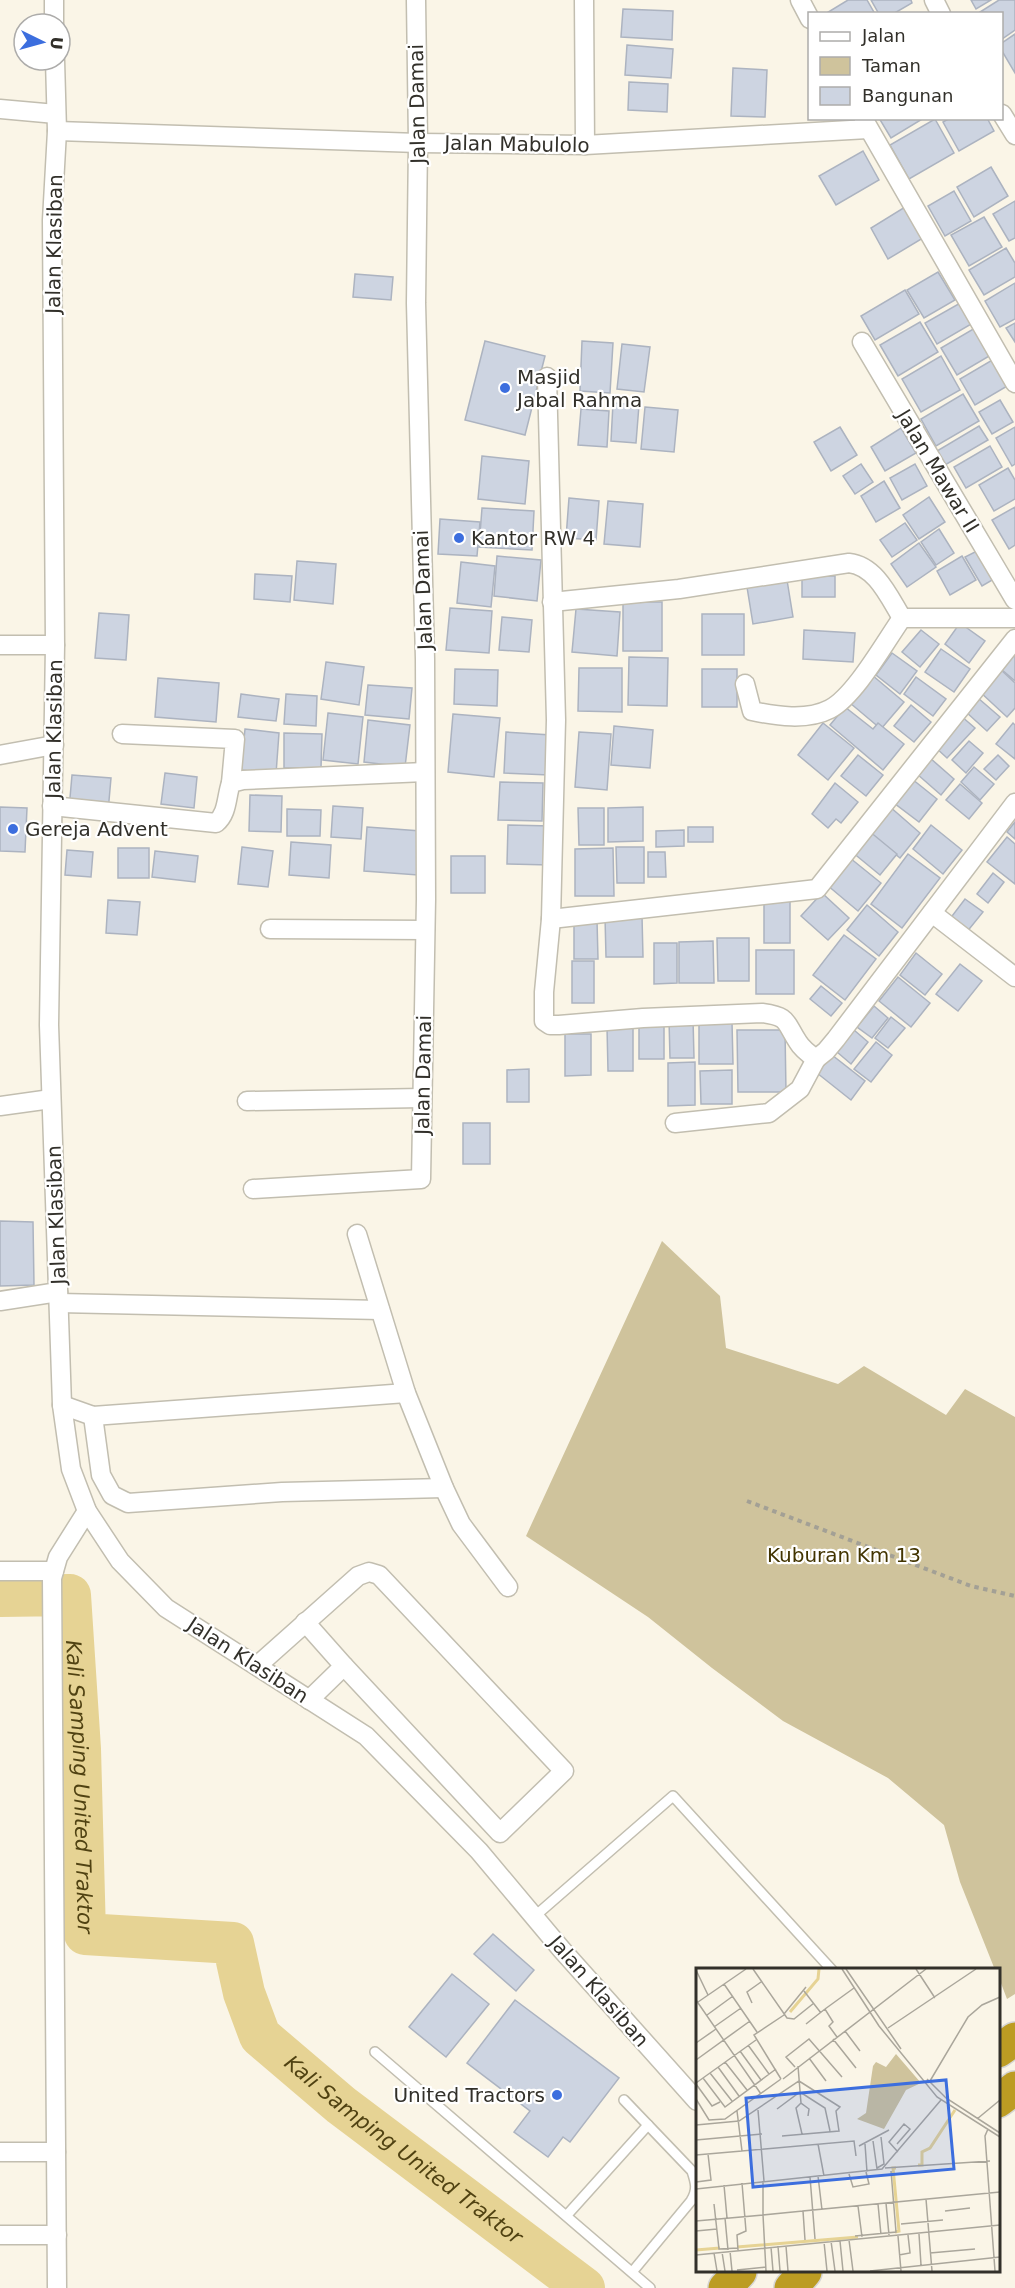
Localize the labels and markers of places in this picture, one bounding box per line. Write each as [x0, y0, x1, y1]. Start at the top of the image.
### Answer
place label: Masjid Jabal Rahma [515, 365, 642, 412]
marker: Masjid Jabal Rahma [498, 381, 512, 395]
place label: Kantor RW 4 [471, 526, 595, 550]
marker: Kantor RW 4 [452, 531, 466, 545]
place label: Gereja Advent [25, 817, 168, 841]
marker: Gereja Advent [6, 822, 20, 836]
place label: United Tractors [393, 2083, 545, 2107]
marker: United Tractors [550, 2088, 564, 2102]

